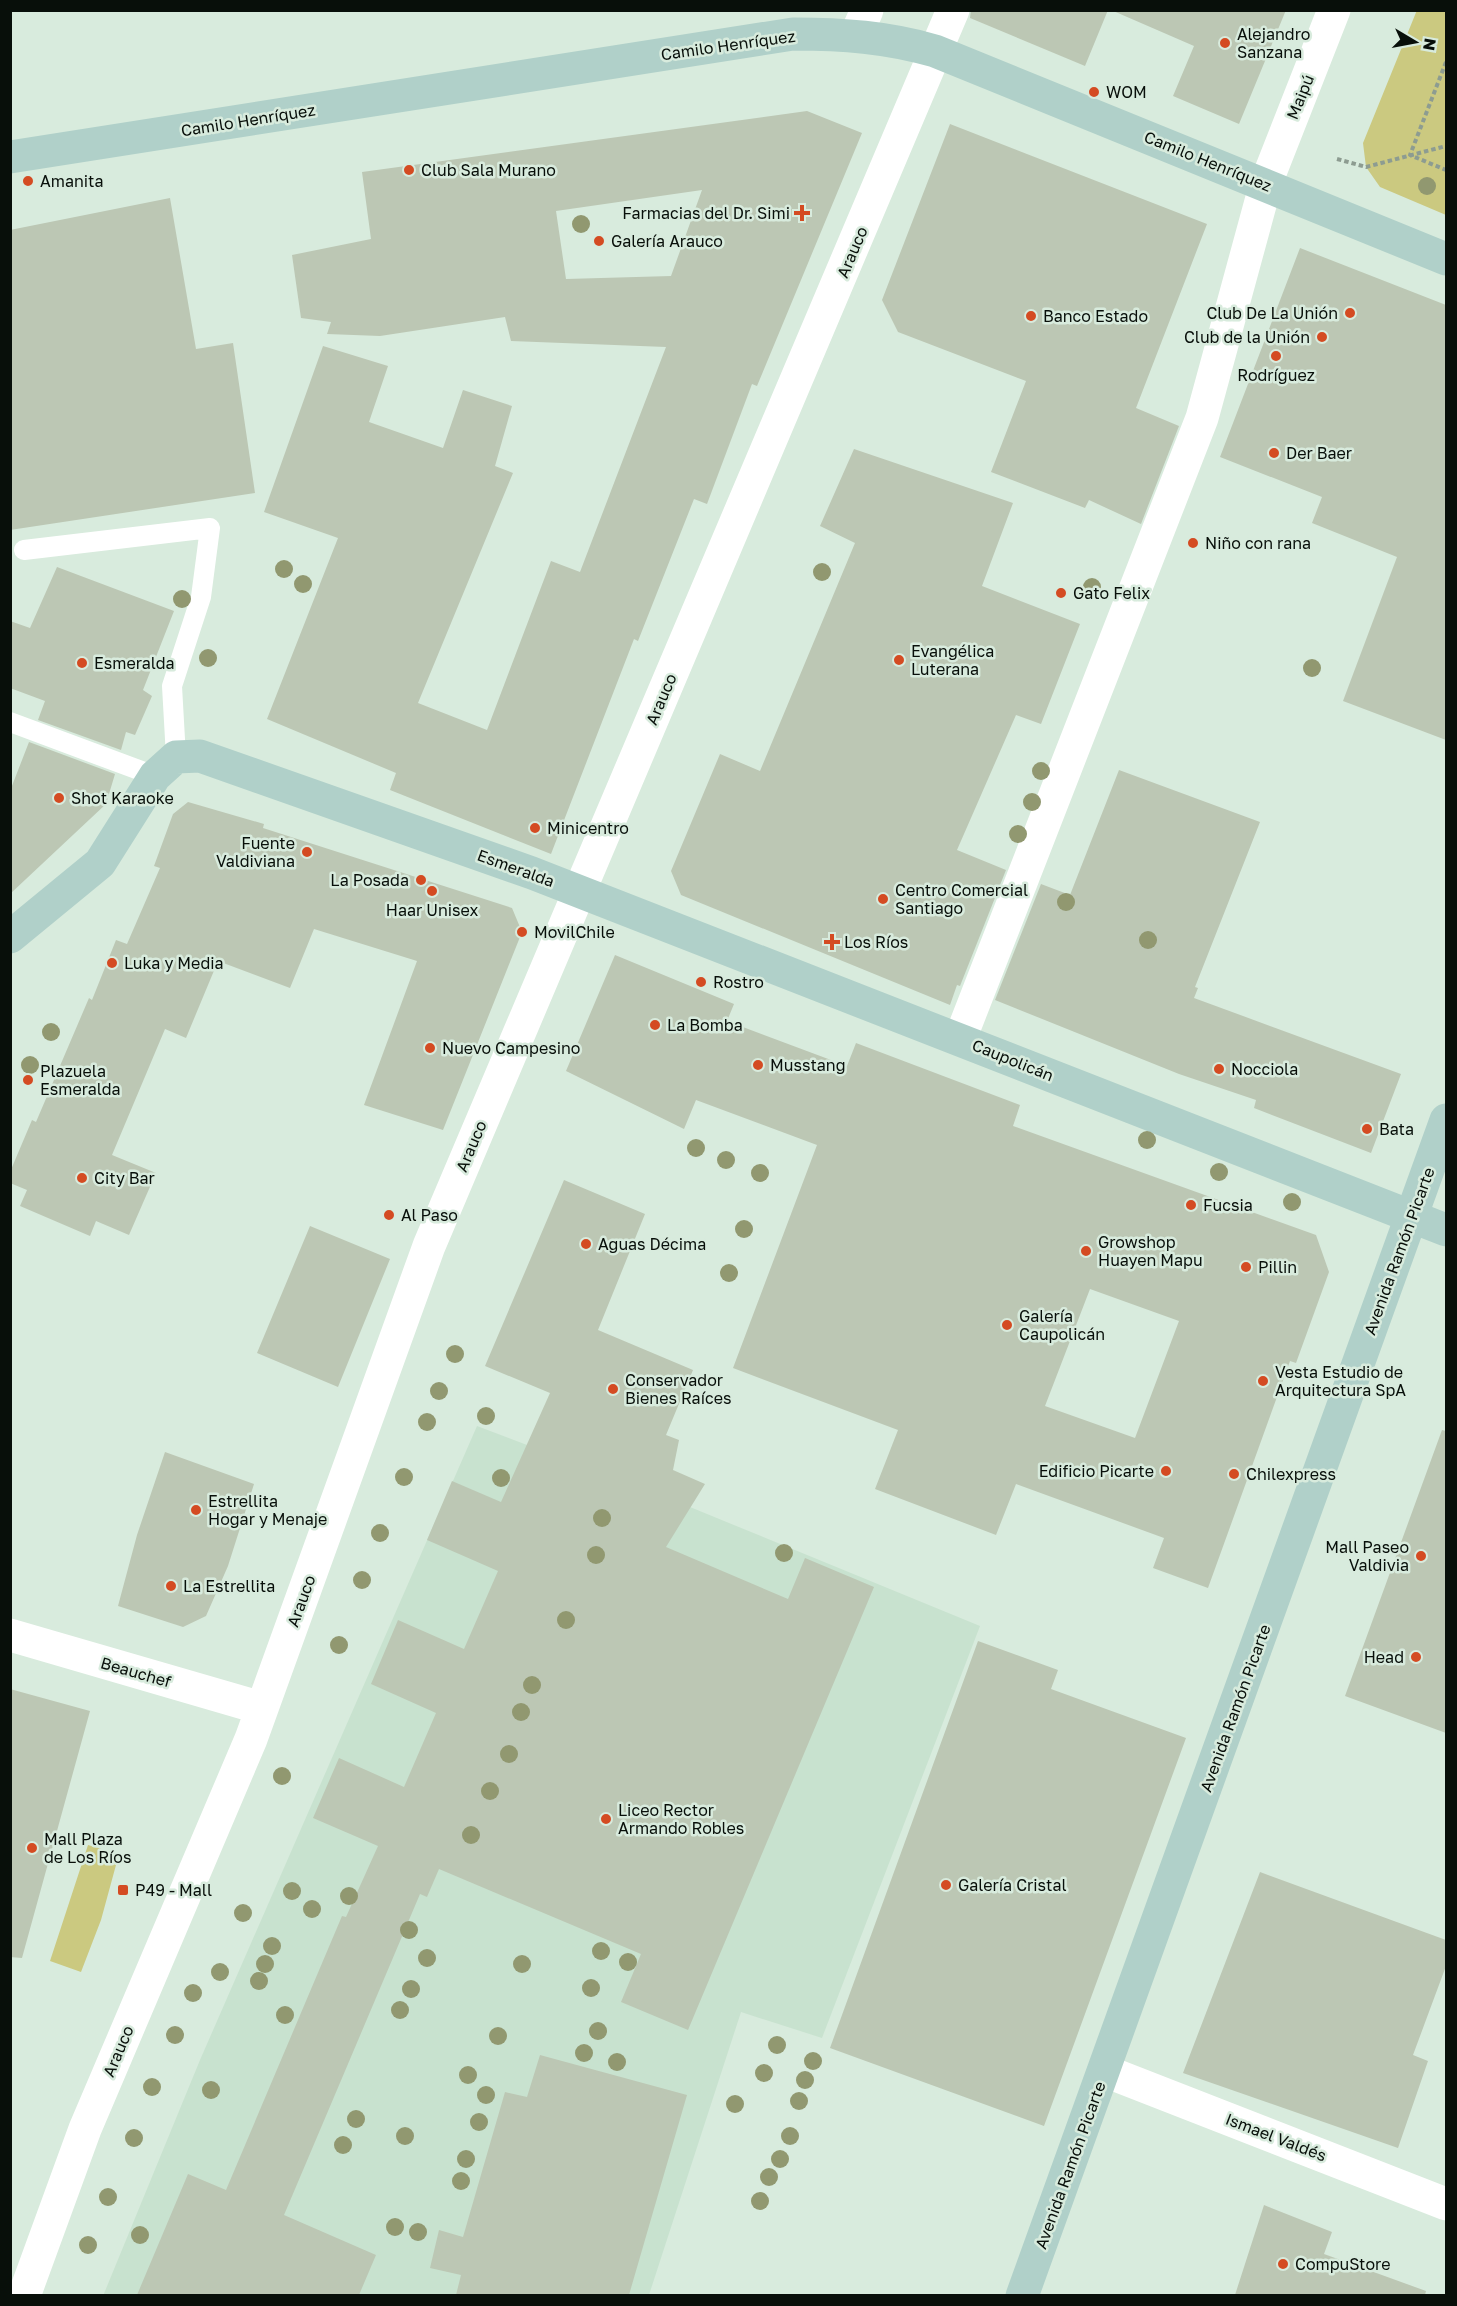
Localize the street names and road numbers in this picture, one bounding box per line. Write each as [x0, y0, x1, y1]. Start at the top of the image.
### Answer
street label: Camilo Henríquez [659, 26, 797, 64]
street label: Maipú [1282, 72, 1318, 122]
street label: Camilo Henríquez [179, 100, 317, 140]
street label: Camilo Henríquez [1141, 126, 1275, 196]
street label: Arauco [832, 223, 872, 281]
street label: Arauco [641, 670, 681, 728]
street label: Esmeralda [475, 845, 557, 891]
street label: Caupolicán [969, 1035, 1057, 1085]
street label: Arauco [451, 1117, 491, 1175]
street label: Avenida Ramón Picarte [1359, 1164, 1439, 1338]
street label: Arauco [282, 1572, 320, 1630]
street label: Avenida Ramón Picarte [1195, 1621, 1275, 1795]
street label: Beauchef [99, 1652, 174, 1692]
street label: Arauco [98, 2022, 138, 2080]
street label: Avenida Ramón Picarte [1030, 2078, 1110, 2252]
street label: Ismael Valdés [1223, 2109, 1329, 2165]

